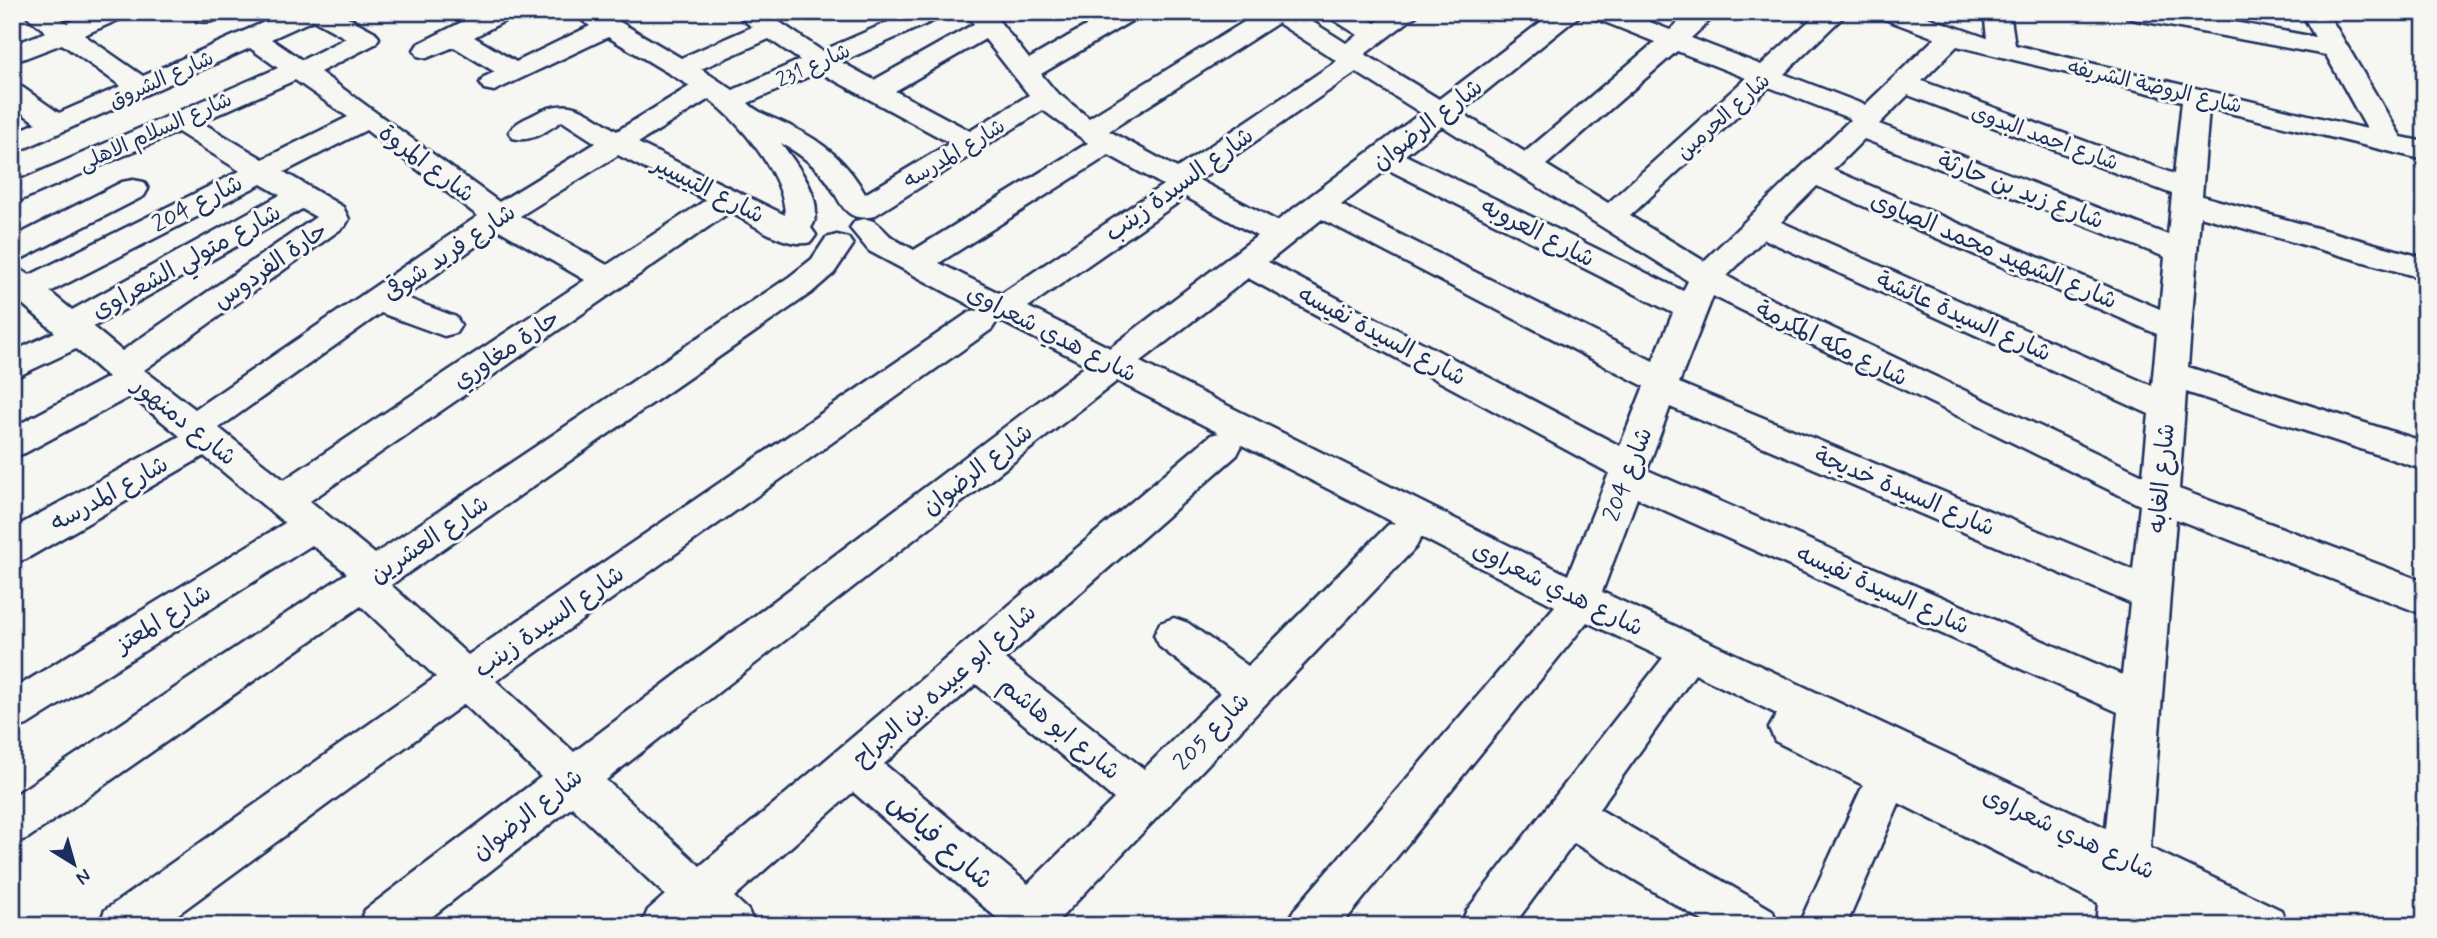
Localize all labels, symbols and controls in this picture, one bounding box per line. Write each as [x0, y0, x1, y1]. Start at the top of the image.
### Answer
street label: شارع 231 [772, 37, 855, 95]
street label: شارع الشروق [105, 44, 218, 115]
street label: شارع الروضة الشريفه [2065, 53, 2245, 121]
street label: شارع الحرمين [1671, 67, 1777, 166]
street label: شارع الرضوان [1366, 72, 1490, 178]
street label: شارع السلام الاهلى [74, 86, 237, 179]
street label: شارع احمد البدوى [1967, 98, 2122, 178]
street label: شارع المدرسه [899, 113, 1010, 195]
street label: شارع المروة [372, 118, 480, 210]
street label: شارع السيدة زينب [1099, 121, 1260, 250]
street label: شارع زيد بن حارثة [1933, 145, 2108, 237]
street label: شارع التيسير [645, 148, 769, 232]
street label: شارع 204 [147, 168, 248, 240]
street label: شارع الشهيد محمد الصاوى [1865, 185, 2121, 317]
street label: شارع العروبه [1475, 191, 1599, 275]
street label: شارع متولي الشعراوى [87, 197, 289, 331]
street label: شارع فريد شوقى [377, 197, 522, 309]
street label: حارة الفردوس [208, 215, 334, 317]
street label: شارع السيدة عائشة [1871, 265, 2056, 370]
street label: شارع هدي شعراوى [961, 278, 1141, 391]
street label: شارع السيدة نفيسه [1292, 279, 1471, 394]
street label: شارع مكه المكرمة [1750, 294, 1912, 394]
street label: حارة مغاوري [447, 303, 566, 397]
street label: شارع دمنهور [124, 370, 242, 474]
street label: شارع الرضوان [916, 417, 1040, 523]
street label: شارع الغابه [2142, 422, 2183, 534]
street label: شارع 204 [1596, 423, 1660, 526]
street label: شارع السيدة خديجة [1810, 440, 1999, 544]
street label: شارع المدرسه [45, 449, 174, 539]
street label: شارع العشرين [364, 489, 496, 592]
street label: شارع هدي شعراوى [1467, 535, 1648, 644]
street label: شارع السيدة نفيسه [1791, 538, 1974, 642]
street label: شارع السيدة زينب [469, 559, 631, 686]
street label: شارع المعتز [108, 578, 218, 662]
street label: شارع ابو عبيده بن الجراح [846, 598, 1044, 775]
street label: شارع ابو هاشم [991, 671, 1126, 788]
street label: شارع 205 [1167, 686, 1257, 778]
street label: شارع الرضوان [466, 762, 590, 868]
street label: شارع هدي شعراوى [1977, 781, 2159, 888]
street label: شارع فياض [878, 785, 1001, 899]
north arrow [38, 830, 108, 900]
text: N [71, 863, 96, 890]

